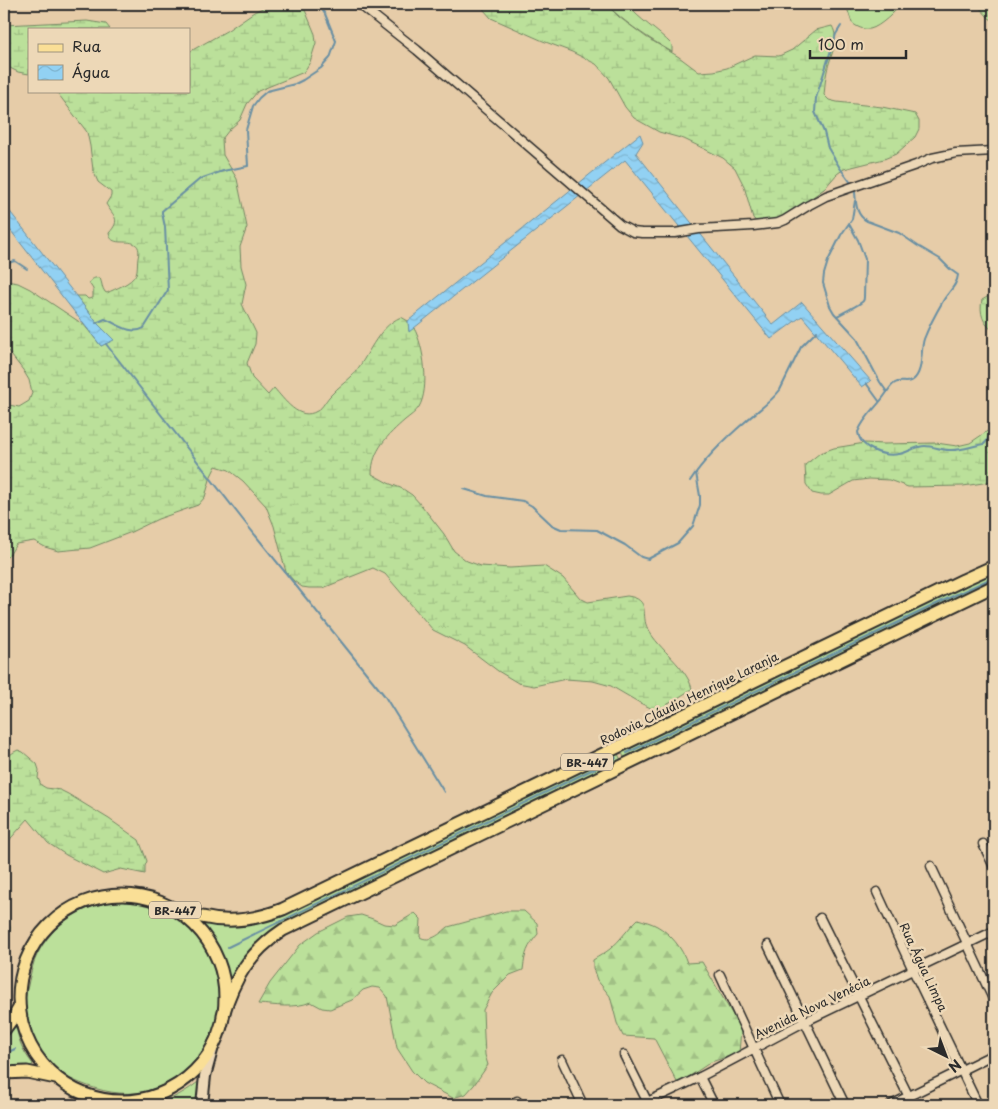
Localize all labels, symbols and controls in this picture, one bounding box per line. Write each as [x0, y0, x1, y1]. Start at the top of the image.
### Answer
legend [28, 28, 190, 92]
scale bar [810, 28, 907, 60]
text: 100 m [818, 32, 864, 55]
text: Rua [72, 34, 101, 57]
text: Água [72, 60, 110, 83]
street label: Rodovia Cláudio Henrique Laranja [597, 647, 782, 749]
road number: BR-447 [561, 754, 613, 770]
road number: BR-447 [149, 902, 201, 918]
street label: Rua Água Limpa [896, 920, 953, 1015]
street label: Avenida Nova Venécia [751, 971, 873, 1043]
north arrow [920, 1032, 970, 1082]
text: N [944, 1055, 966, 1078]

